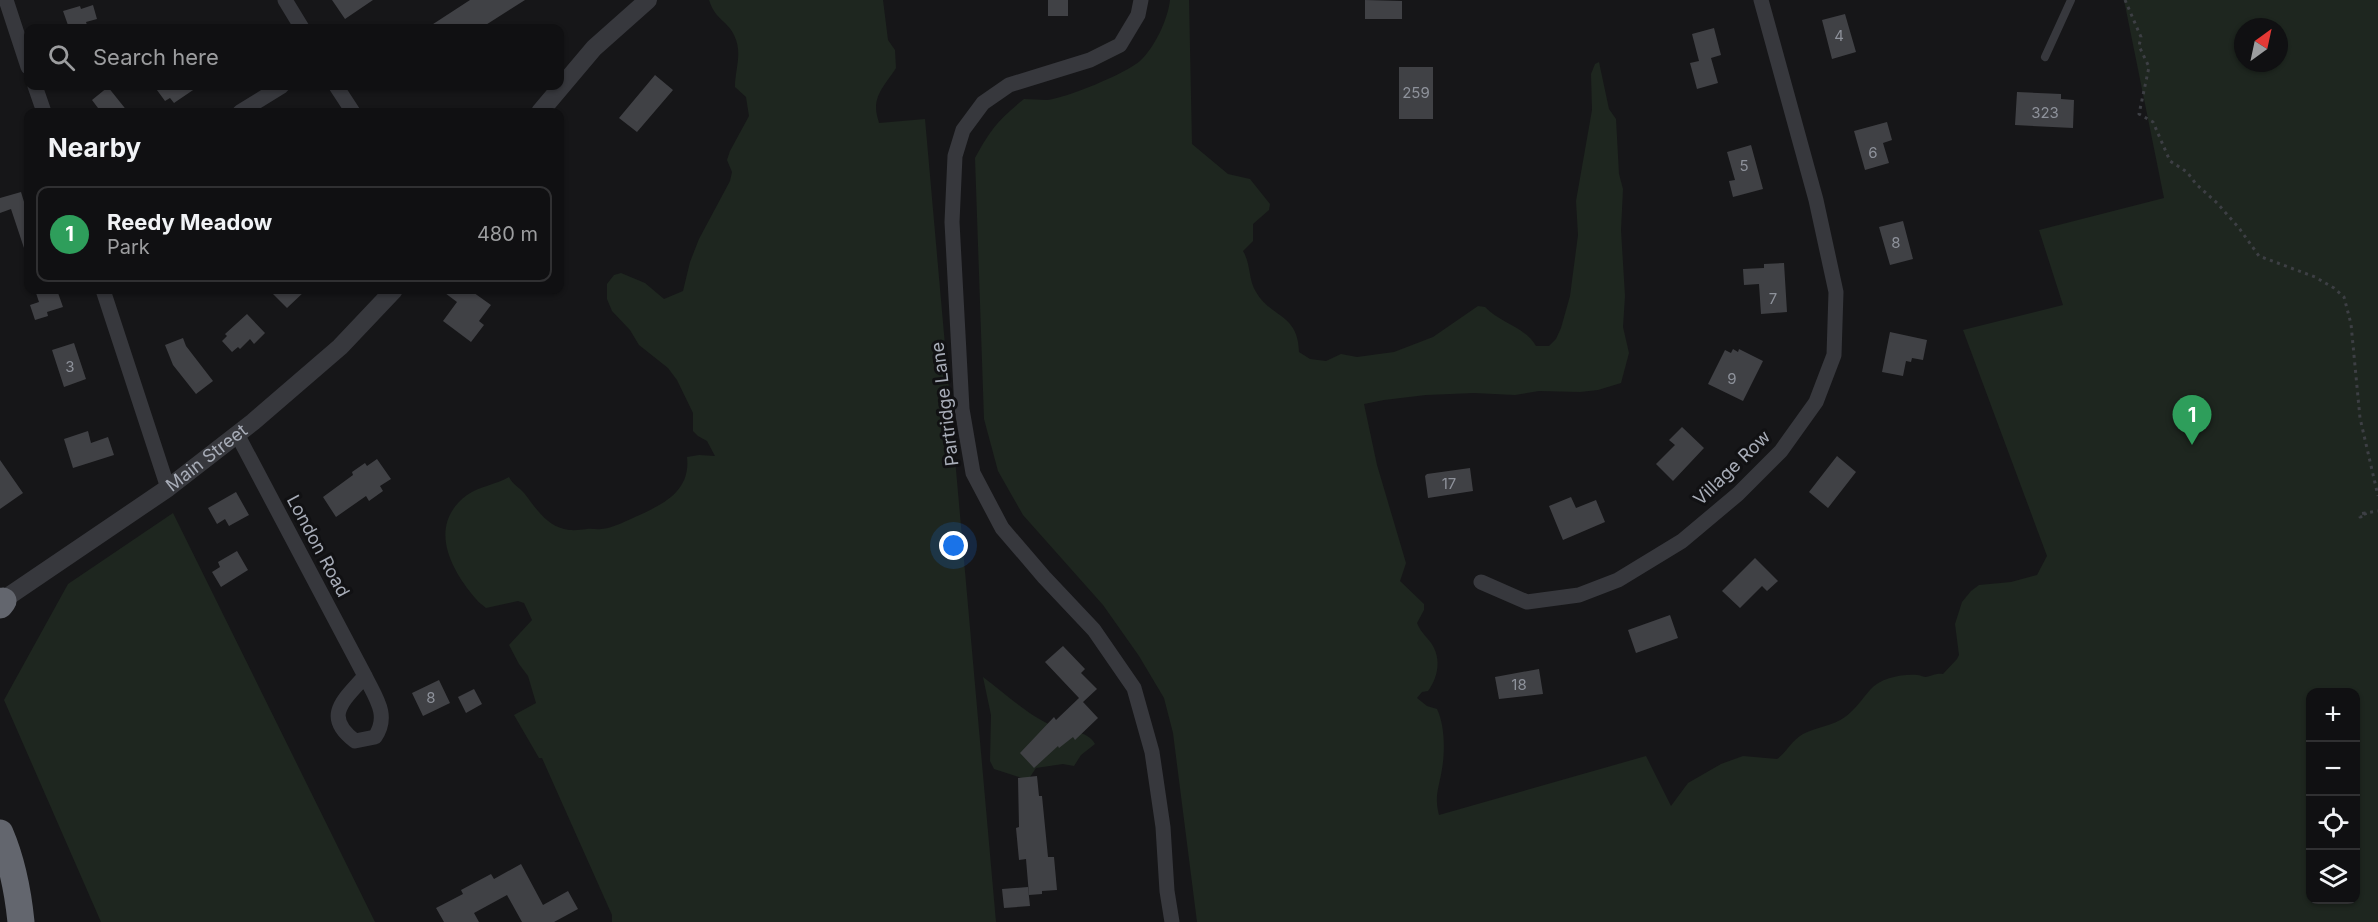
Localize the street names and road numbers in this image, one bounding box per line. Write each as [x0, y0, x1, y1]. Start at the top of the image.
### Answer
street label: Partridge Lane [926, 341, 963, 467]
street label: Main Street [162, 419, 251, 496]
street label: Village Row [1689, 426, 1775, 509]
street label: London Road [283, 491, 354, 600]

